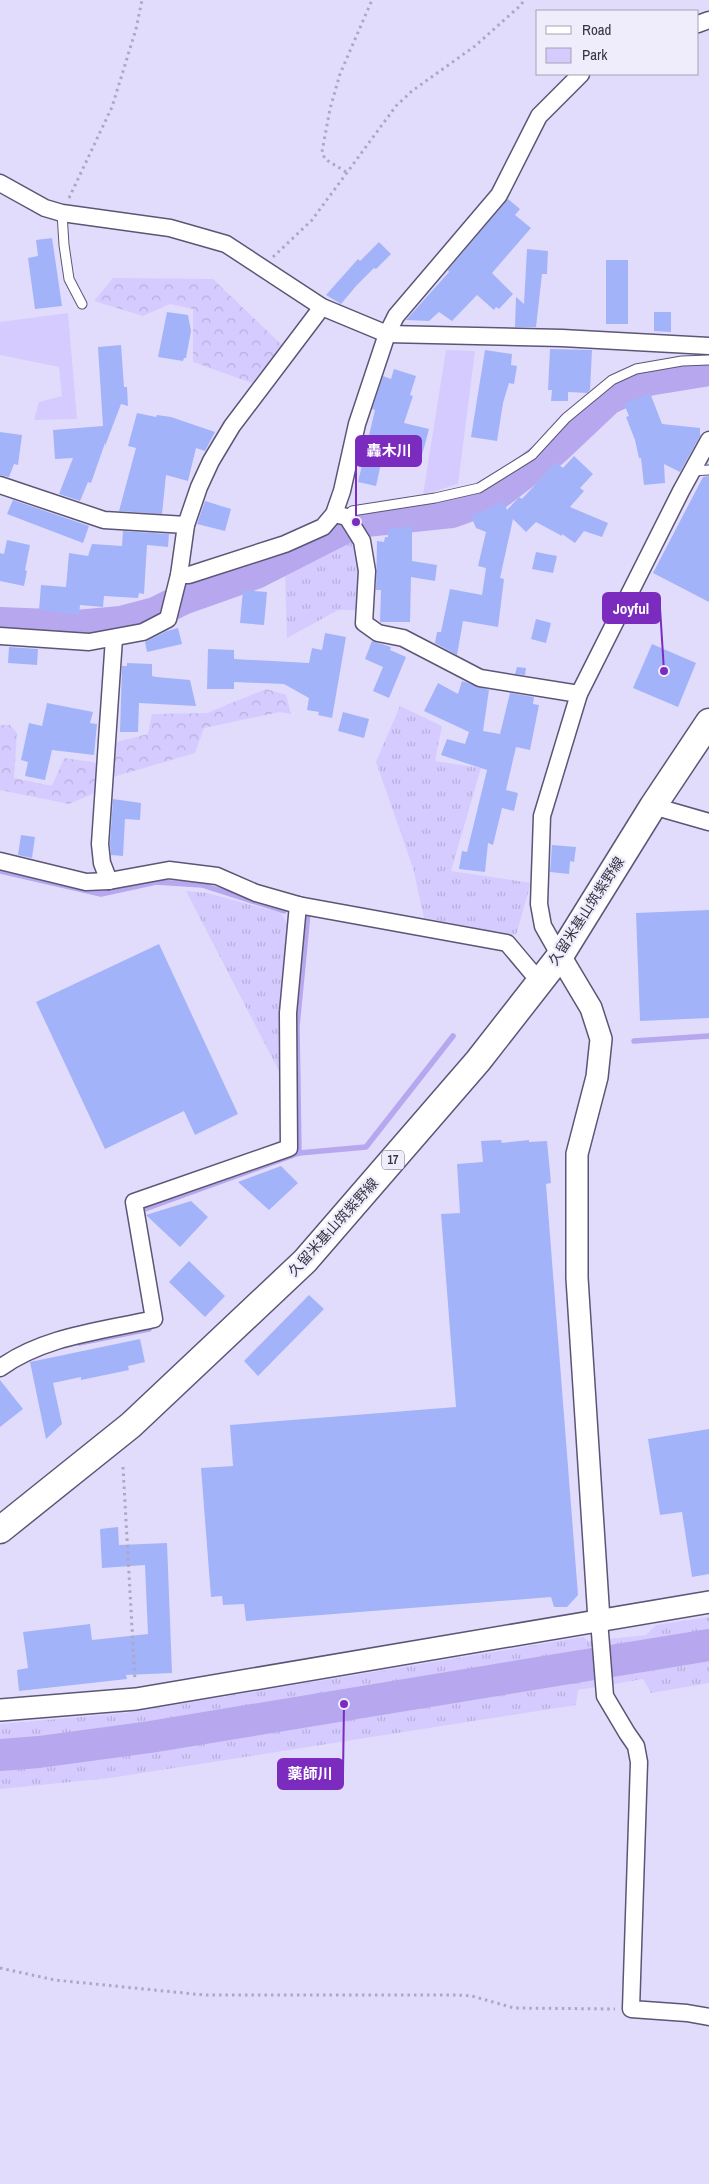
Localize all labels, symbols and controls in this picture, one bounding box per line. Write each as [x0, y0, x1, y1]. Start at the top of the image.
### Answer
legend [536, 10, 699, 75]
text: Road [582, 19, 611, 40]
text: Park [582, 44, 608, 65]
callout: 轟木川 [356, 436, 421, 466]
text: 轟木川 [366, 440, 412, 461]
callout: Joyful [603, 593, 660, 623]
text: Joyful [613, 598, 649, 619]
street label: 久留米基山筑紫野線 [544, 853, 628, 969]
road number: 17 [382, 1150, 404, 1170]
street label: 久留米基山筑紫野線 [284, 1174, 382, 1280]
callout: 薬師川 [278, 1759, 343, 1789]
text: 薬師川 [287, 1763, 333, 1784]

